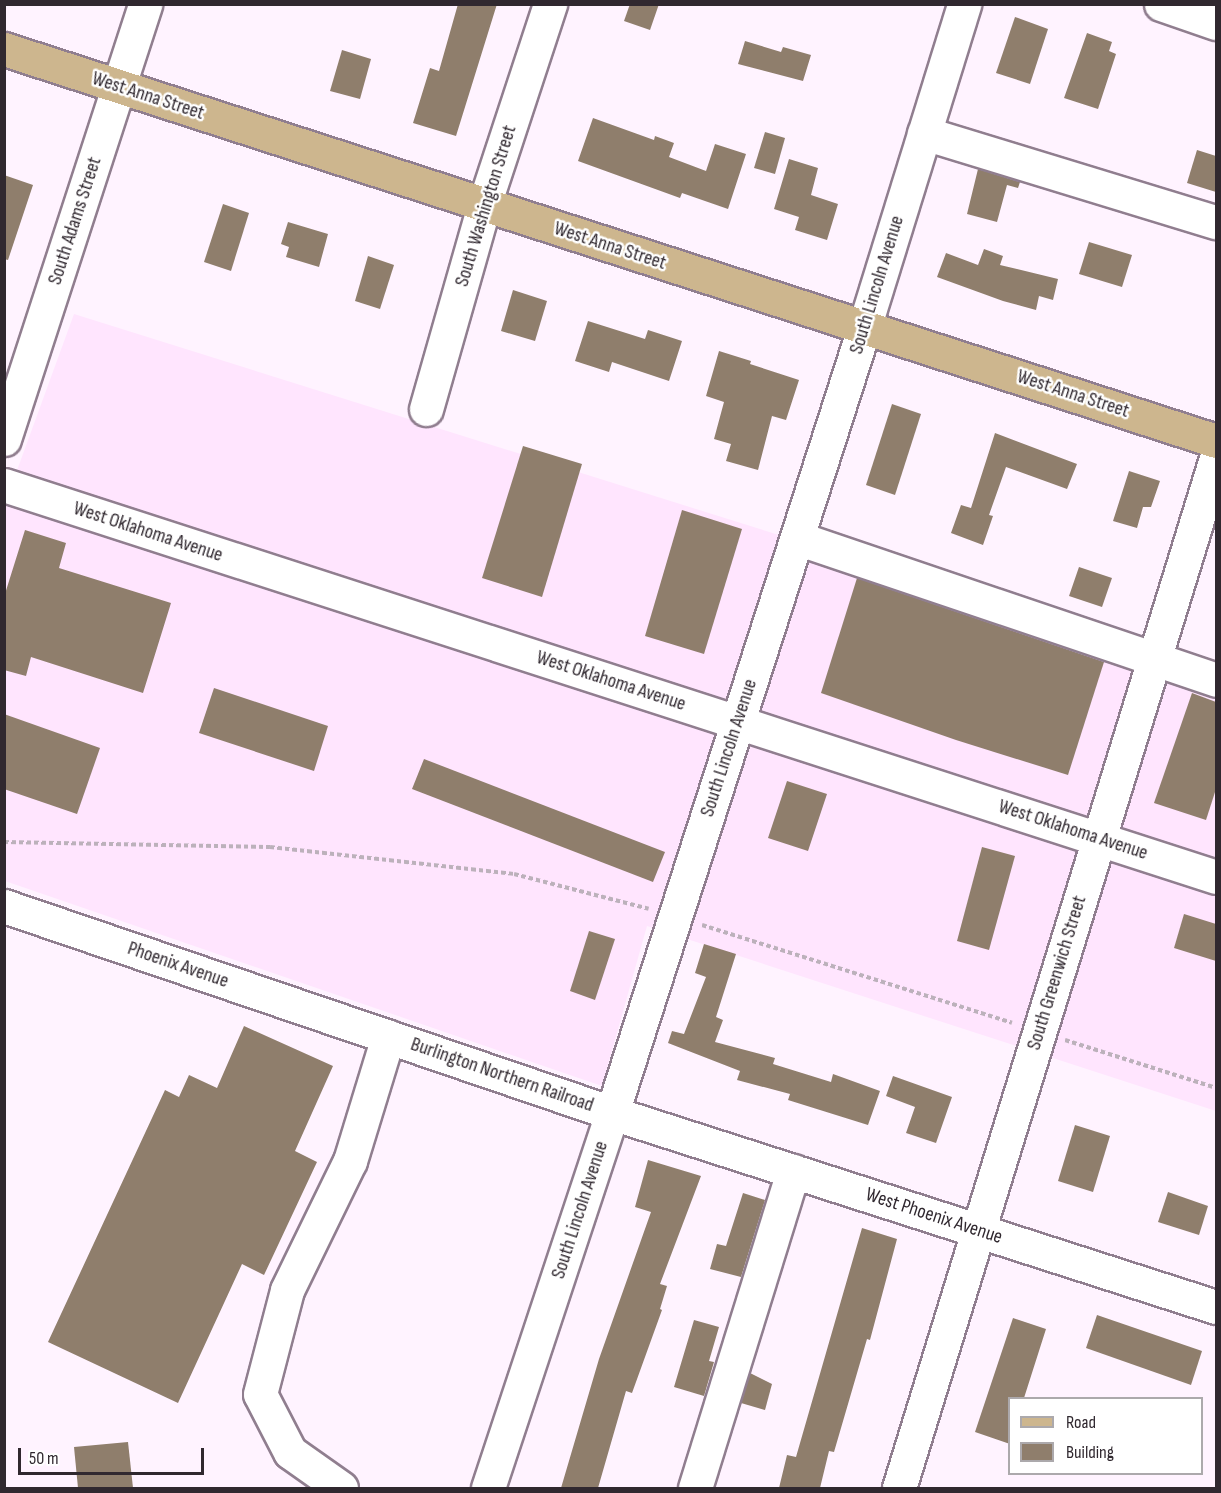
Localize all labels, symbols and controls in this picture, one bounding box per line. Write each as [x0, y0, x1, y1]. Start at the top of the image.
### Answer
street label: West Anna Street [89, 67, 207, 125]
street label: South Washington Street [450, 122, 522, 290]
street label: South Adams Street [43, 154, 107, 288]
street label: South Lincoln Avenue [845, 213, 909, 357]
street label: West Anna Street [551, 217, 669, 275]
street label: West Anna Street [1014, 365, 1132, 423]
street label: West Oklahoma Avenue [70, 497, 226, 567]
street label: West Oklahoma Avenue [533, 646, 689, 716]
street label: South Lincoln Avenue [695, 676, 763, 820]
street label: West Oklahoma Avenue [995, 795, 1151, 865]
street label: South Greenwich Street [1022, 893, 1092, 1053]
street label: Phoenix Avenue [124, 937, 232, 993]
street label: Burlington Northern Railroad [407, 1032, 597, 1118]
street label: South Lincoln Avenue [546, 1138, 614, 1282]
street label: West Phoenix Avenue [863, 1183, 1005, 1249]
legend [1008, 1397, 1203, 1475]
text: Road [1066, 1412, 1096, 1433]
scale bar [21, 1436, 207, 1474]
text: Building [1066, 1442, 1114, 1463]
text: 50 m [29, 1448, 59, 1469]

